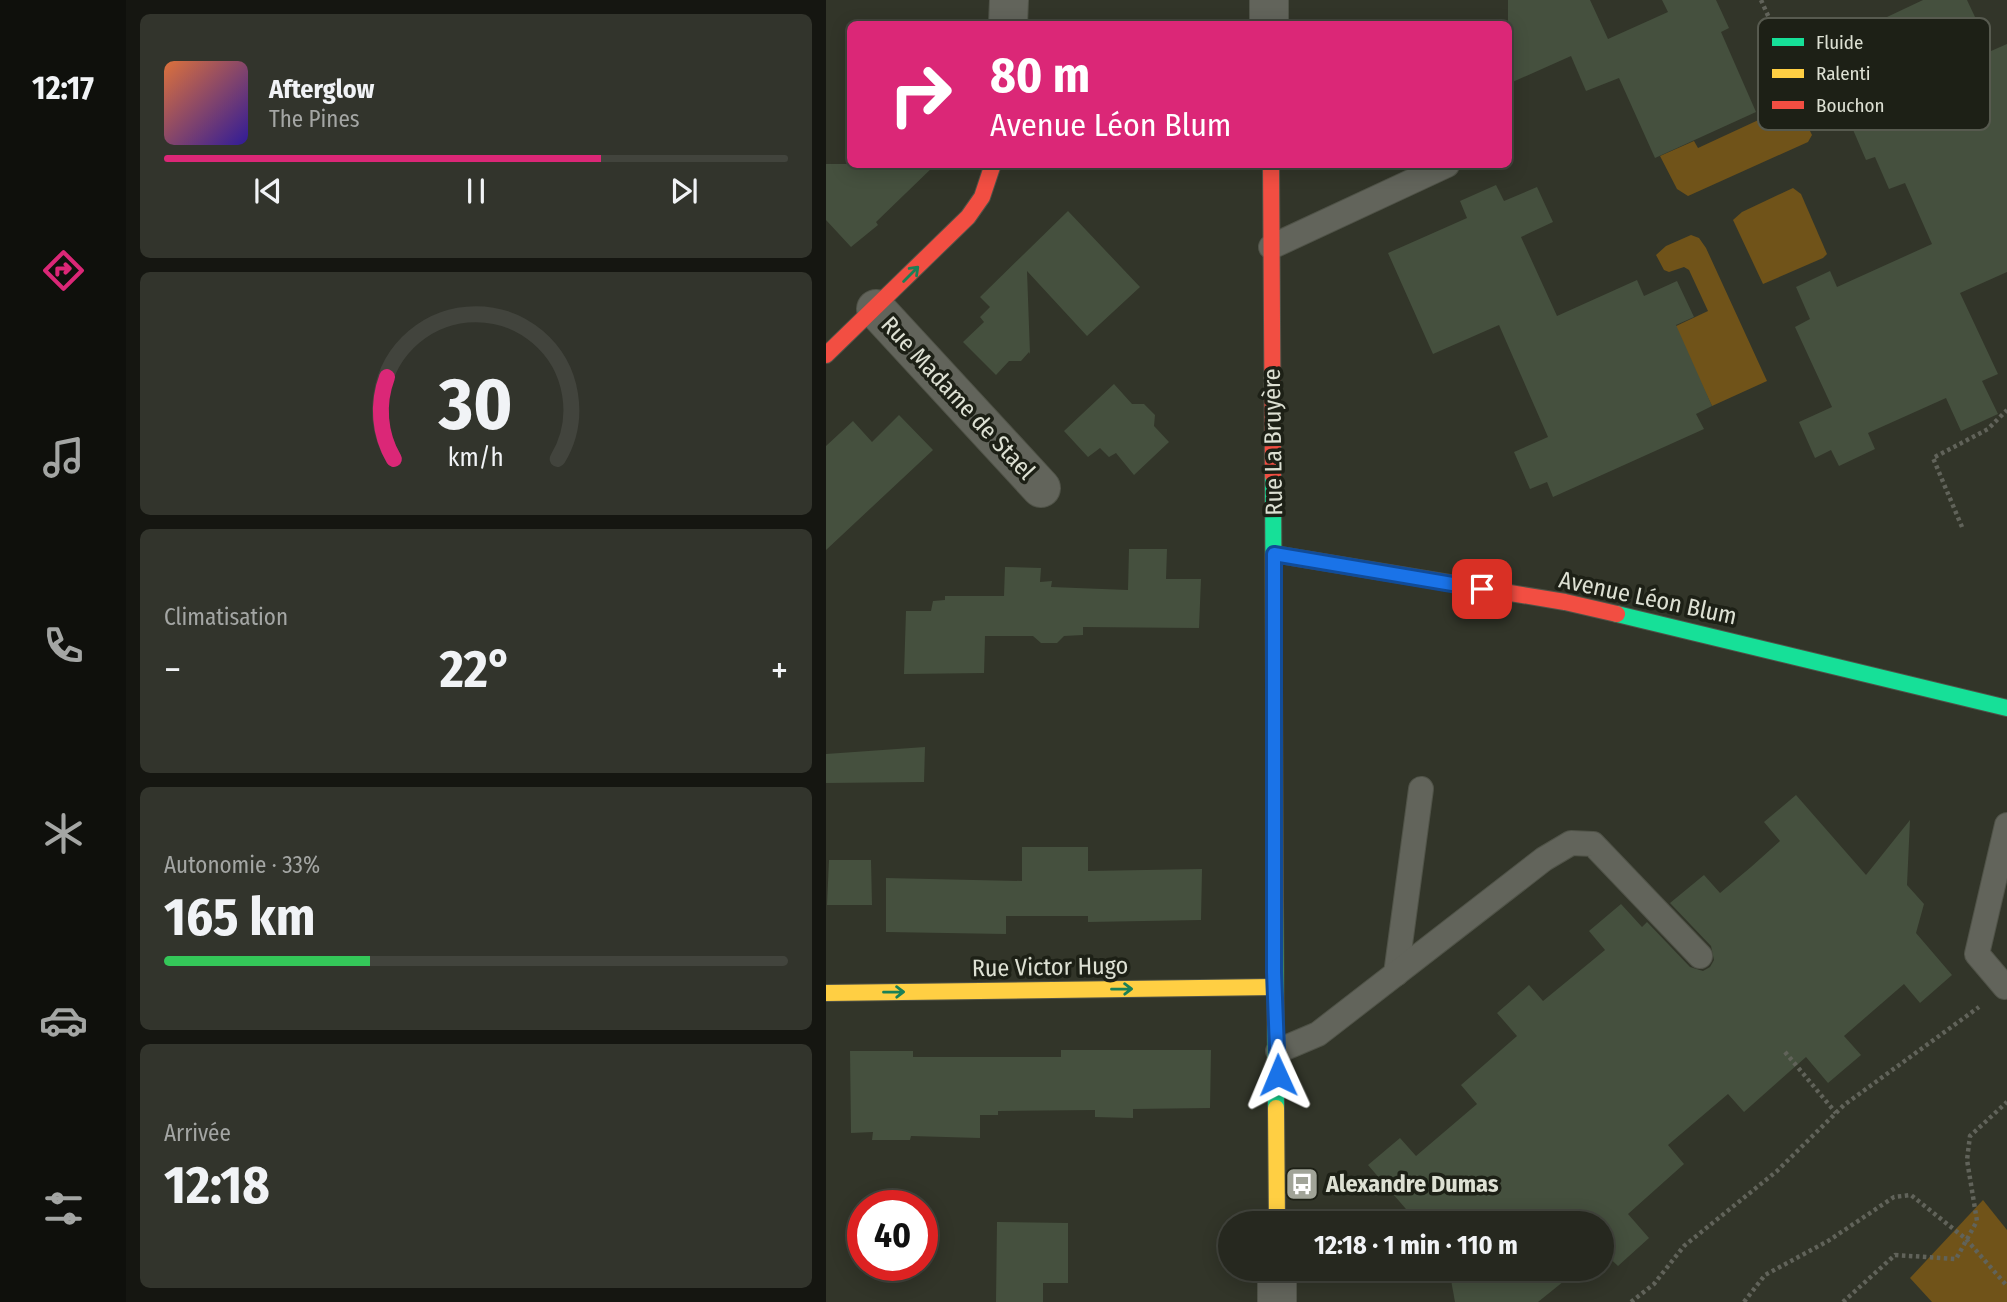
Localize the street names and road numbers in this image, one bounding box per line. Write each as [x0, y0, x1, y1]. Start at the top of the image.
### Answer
street label: Rue Madame de Stael [875, 311, 1041, 485]
street label: Rue La Bruyère [1258, 368, 1288, 516]
street label: Avenue Léon Blum [1557, 565, 1739, 631]
street label: Rue Victor Hugo [972, 952, 1128, 982]

